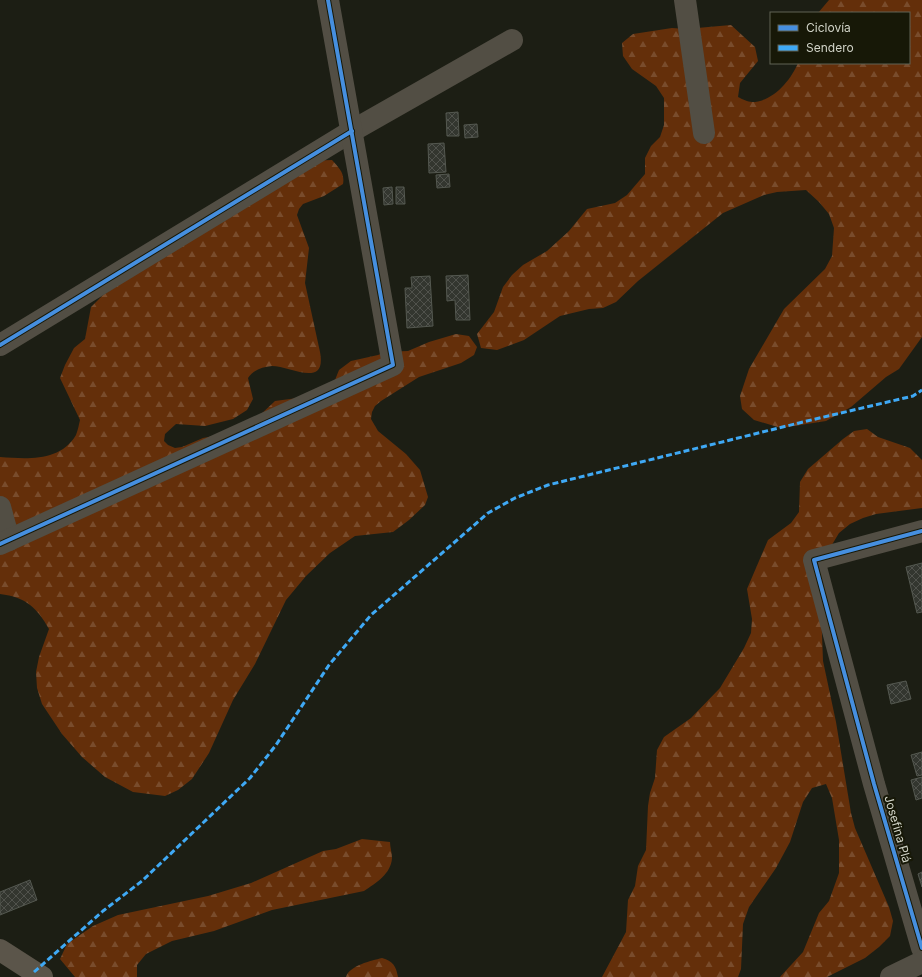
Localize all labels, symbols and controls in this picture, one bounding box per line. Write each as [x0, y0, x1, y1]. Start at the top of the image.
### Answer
legend [770, 12, 910, 64]
text: Ciclovía [806, 20, 851, 35]
text: Sendero [806, 40, 854, 55]
street label: Josefina Plá [881, 794, 915, 864]

